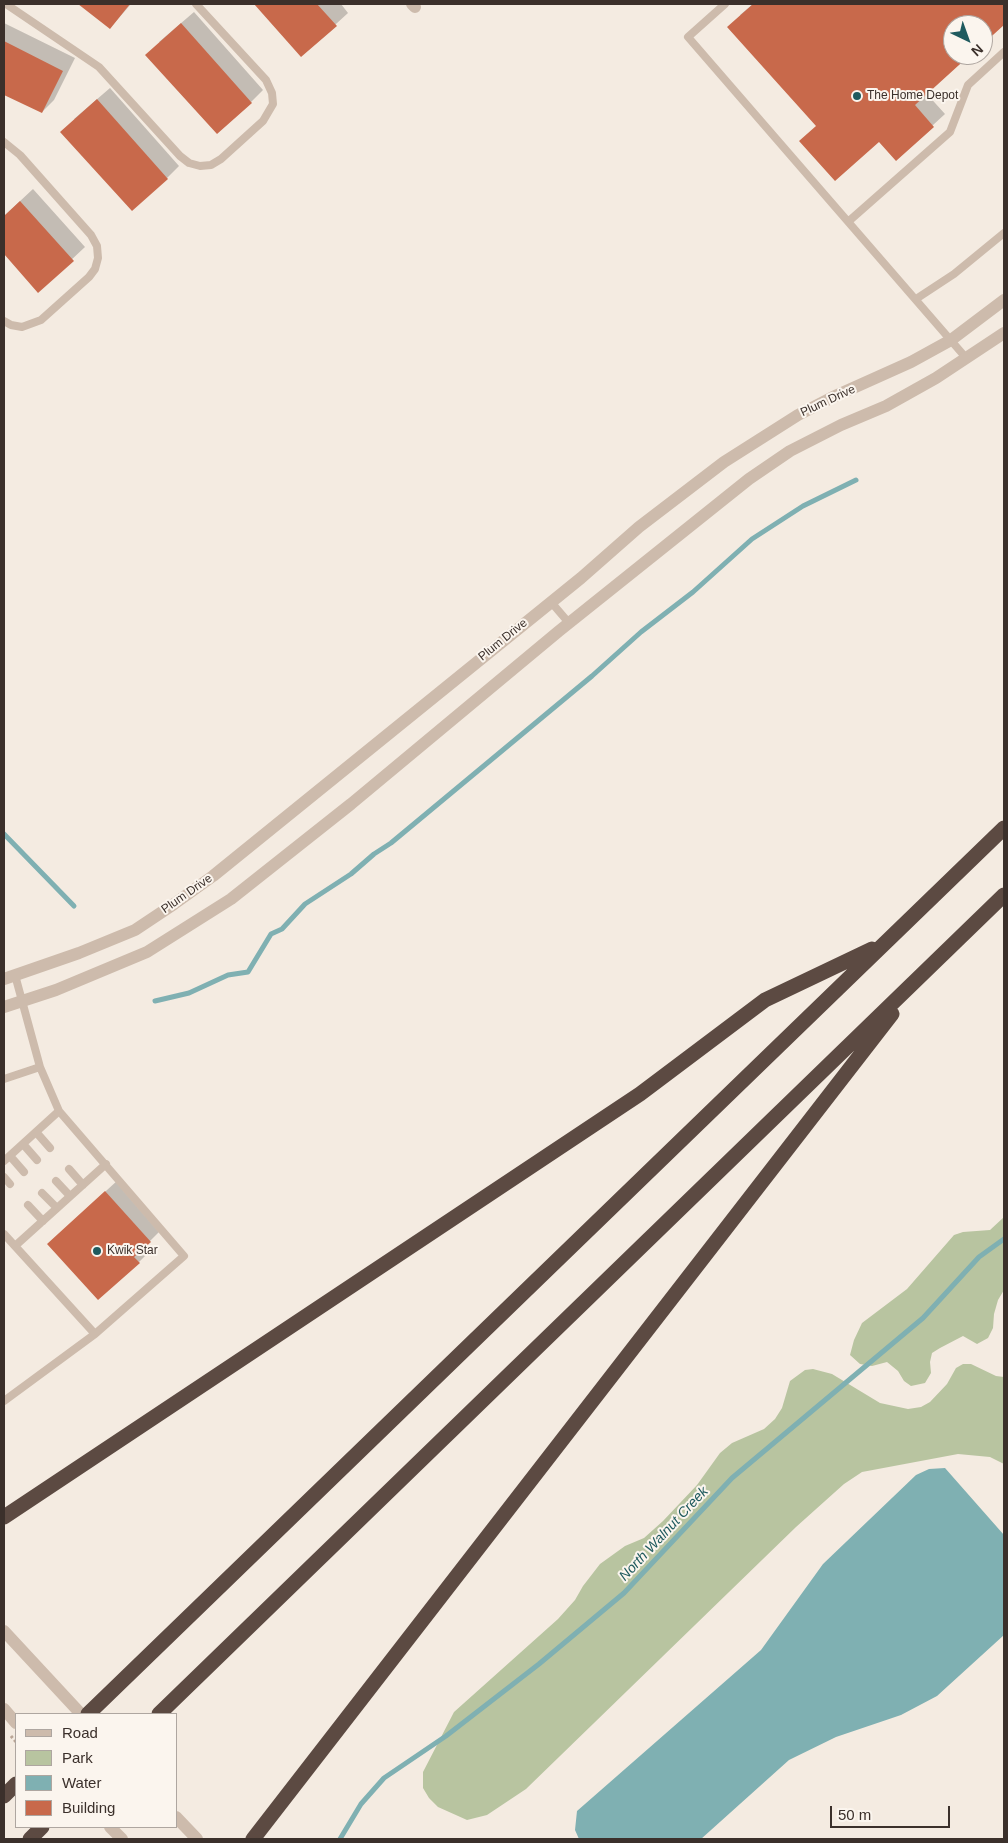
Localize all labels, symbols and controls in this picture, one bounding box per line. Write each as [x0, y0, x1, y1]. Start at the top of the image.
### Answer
north arrow [943, 15, 993, 65]
text: N [968, 41, 986, 60]
place label: The Home Depot [867, 89, 958, 103]
marker: The Home Depot [851, 90, 863, 102]
street label: Plum Drive [798, 382, 858, 420]
street label: Plum Drive [476, 616, 530, 664]
street label: Plum Drive [159, 871, 215, 917]
place label: Kwik Star [107, 1244, 158, 1258]
marker: Kwik Star [91, 1245, 103, 1257]
water label: North Walnut Creek [616, 1483, 712, 1585]
legend [15, 1713, 178, 1828]
text: Road [62, 1724, 98, 1741]
text: Park [62, 1749, 93, 1766]
text: Water [62, 1774, 101, 1791]
scale bar [833, 1796, 953, 1828]
text: Building [62, 1799, 115, 1816]
text: 50 m [838, 1806, 871, 1823]

